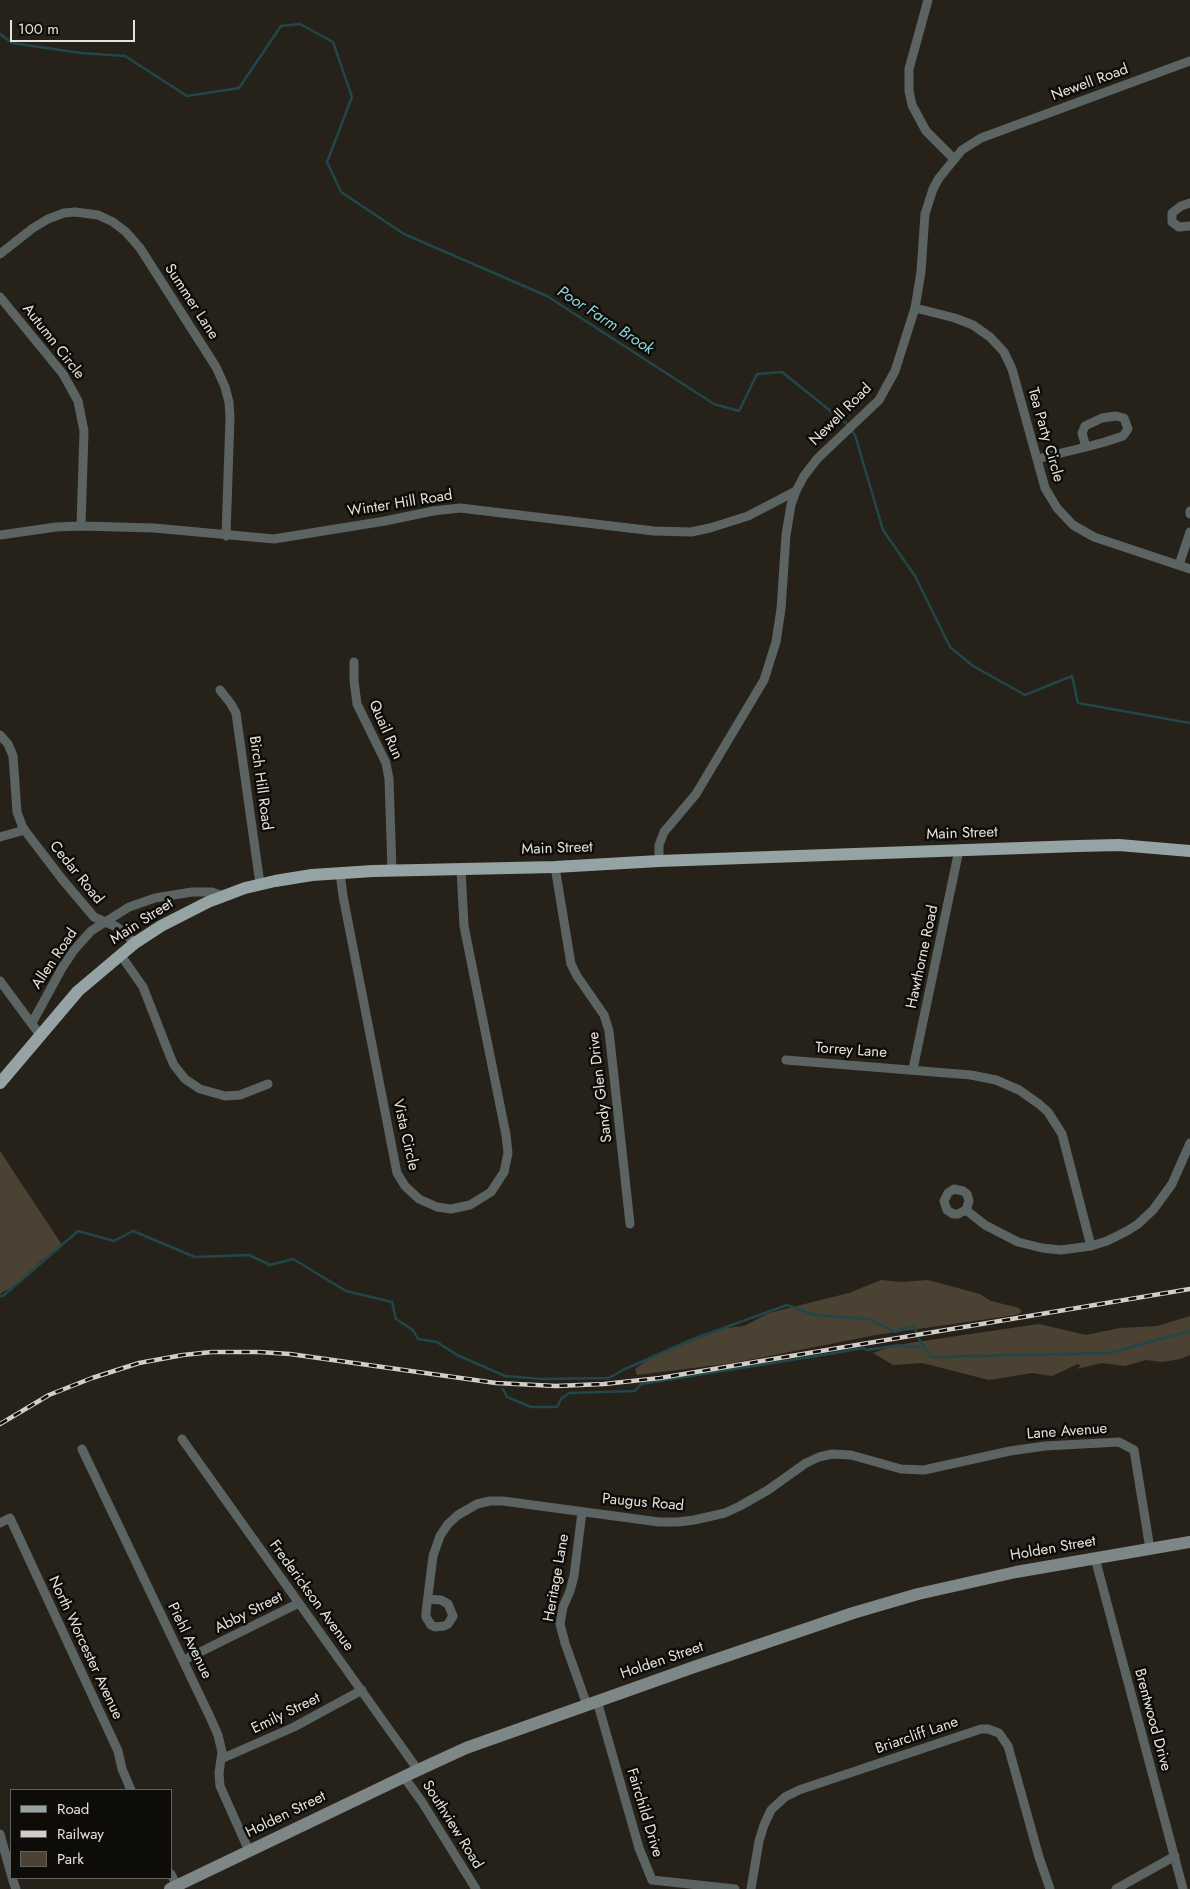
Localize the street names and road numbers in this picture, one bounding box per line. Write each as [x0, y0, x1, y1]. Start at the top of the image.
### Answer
street label: Newell Road [1049, 61, 1131, 105]
street label: Summer Lane [160, 261, 222, 343]
street label: Autumn Circle [18, 301, 88, 383]
street label: Newell Road [806, 380, 876, 450]
street label: Tea Party Circle [1023, 386, 1067, 484]
street label: Winter Hill Road [346, 487, 454, 521]
street label: Quail Run [364, 698, 406, 762]
street label: Birch Hill Road [244, 735, 276, 831]
street label: Main Street [926, 824, 998, 844]
street label: Cedar Road [45, 838, 107, 908]
street label: Main Street [521, 839, 593, 859]
street label: Main Street [107, 895, 177, 949]
street label: Hawthorne Road [903, 904, 943, 1010]
street label: Allen Road [28, 925, 82, 993]
street label: Sandy Glen Drive [585, 1031, 617, 1143]
street label: Torrey Lane [815, 1040, 887, 1062]
street label: Vista Circle [388, 1098, 422, 1172]
street label: Lane Avenue [1026, 1420, 1108, 1444]
street label: Paugus Road [601, 1490, 685, 1516]
street label: Heritage Lane [540, 1533, 574, 1623]
street label: Holden Street [1009, 1533, 1097, 1565]
street label: Frederickson Avenue [265, 1537, 357, 1655]
street label: North Worcester Avenue [44, 1573, 126, 1723]
street label: Abby Street [212, 1588, 286, 1638]
street label: Piehl Avenue [163, 1600, 215, 1682]
street label: Holden Street [618, 1638, 706, 1684]
street label: Brentwood Drive [1130, 1667, 1174, 1773]
street label: Emily Street [249, 1690, 323, 1738]
street label: Briarcliff Lane [873, 1713, 961, 1759]
street label: Fairchild Drive [622, 1766, 666, 1860]
street label: Southview Road [418, 1778, 486, 1872]
street label: Holden Street [243, 1788, 329, 1842]

